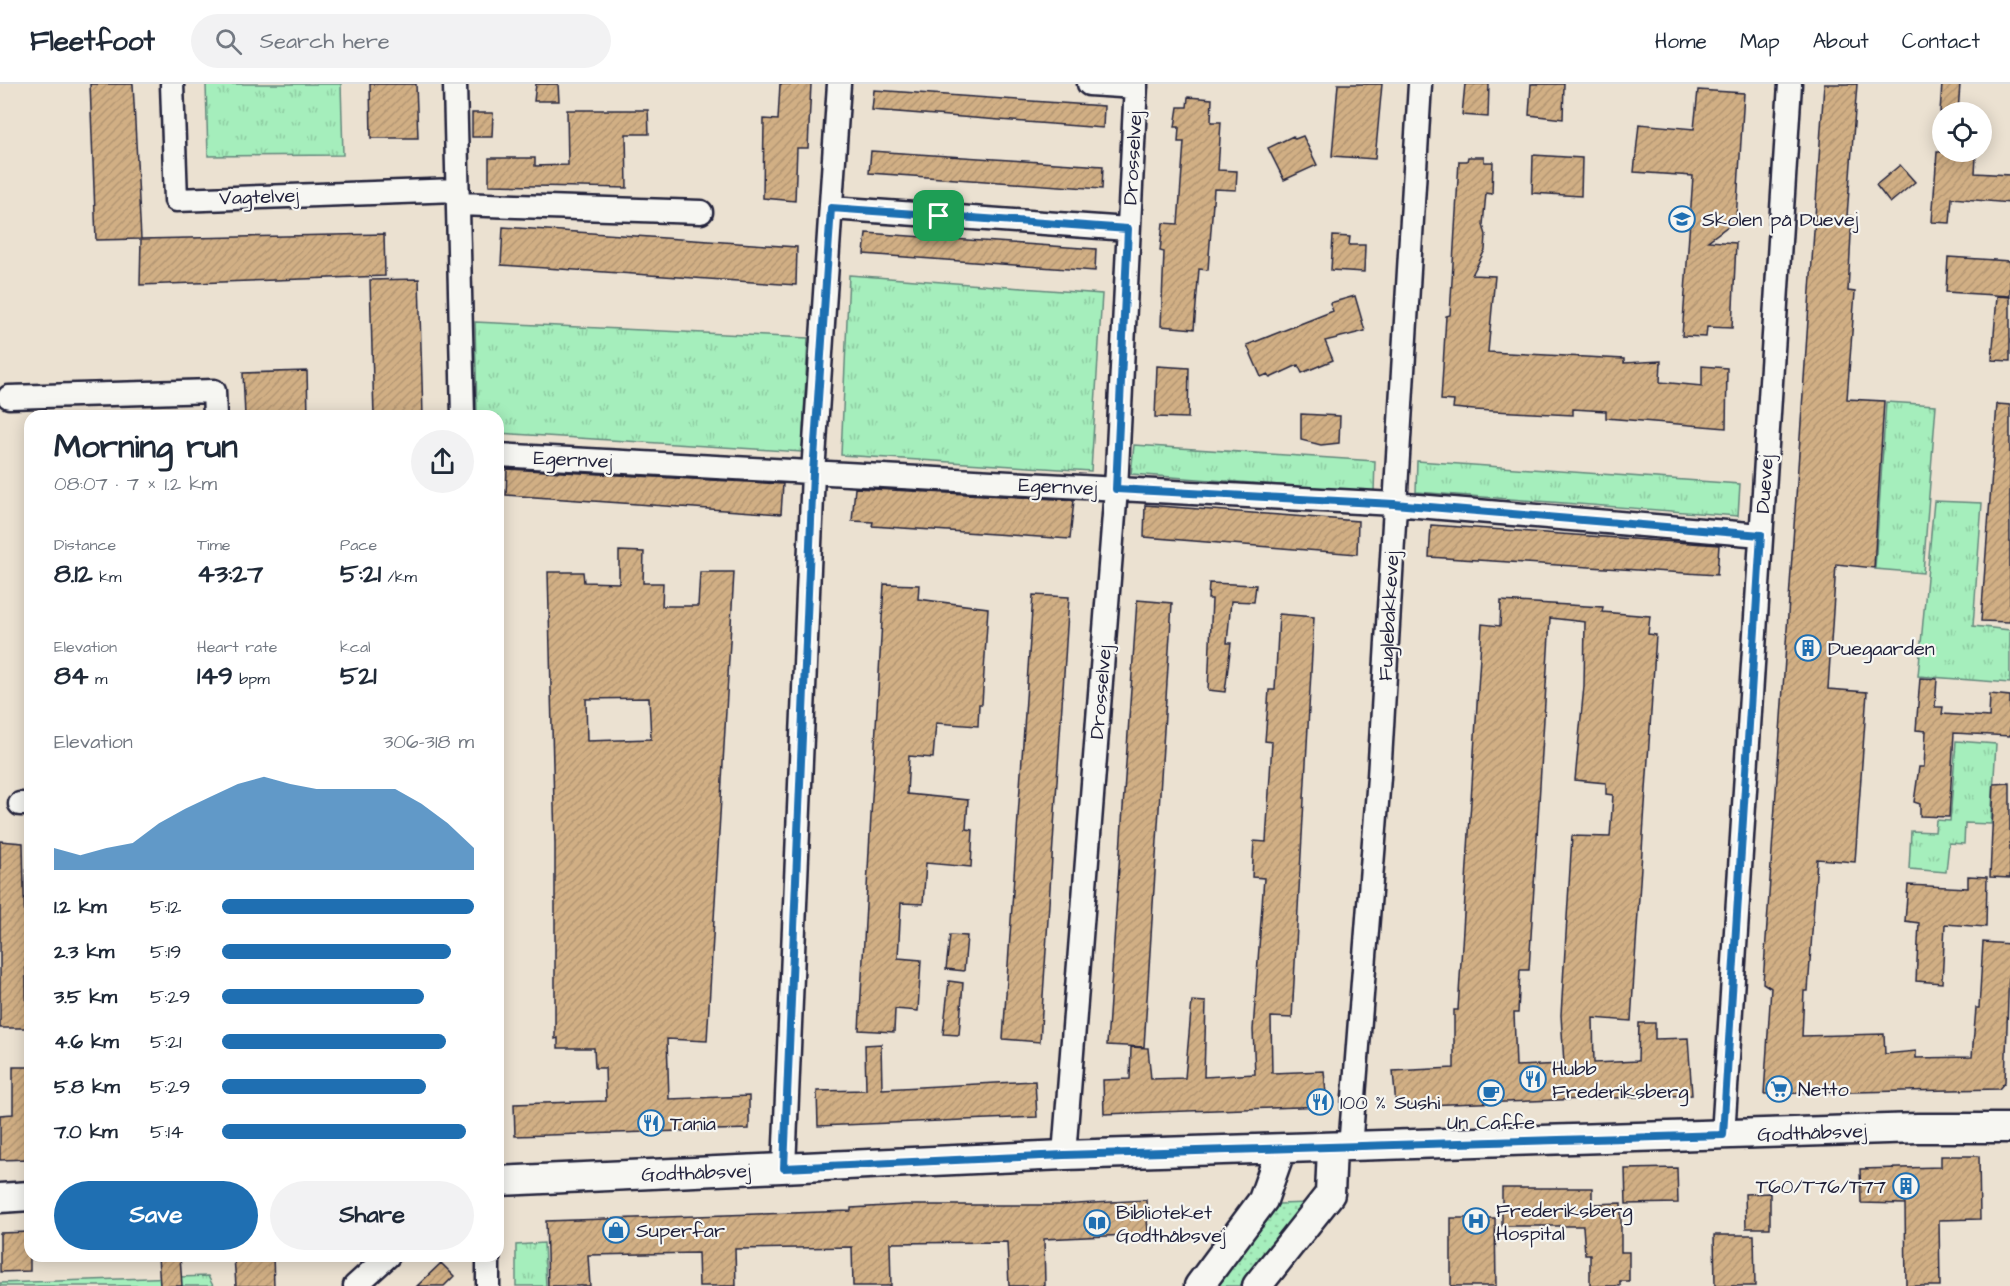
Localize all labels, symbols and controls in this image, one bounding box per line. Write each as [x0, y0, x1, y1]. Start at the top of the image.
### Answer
search box [191, 14, 611, 68]
text: Fleetfoot [30, 22, 155, 61]
icon: search [212, 25, 245, 58]
text: Search here [260, 26, 390, 57]
text: Home [1655, 27, 1707, 56]
text: Map [1740, 27, 1780, 56]
text: About [1813, 27, 1869, 56]
text: Contact [1902, 27, 1980, 56]
map controls [1932, 102, 1992, 162]
button: locate [1932, 102, 1992, 162]
street label: Drosselvej [1117, 110, 1149, 206]
street label: Vagtelvej [219, 182, 300, 213]
pin [913, 190, 964, 241]
icon: arrive [922, 199, 955, 232]
school or university icon: Skolen på Duevej [1667, 204, 1697, 234]
place label: Skolen på Duevej [1702, 206, 1859, 234]
text: Morning run [54, 424, 238, 470]
button: share [411, 430, 474, 493]
street label: Egernvej [533, 444, 613, 477]
street label: Duevej [1749, 453, 1781, 514]
text: 08:07 · 7 × 1.2 km [54, 470, 217, 498]
street label: Egernvej [1018, 471, 1098, 504]
text: Distance [54, 534, 116, 556]
text: Time [197, 534, 231, 556]
text: Pace [340, 534, 377, 556]
street label: Fuglebakkevej [1372, 550, 1407, 682]
text: 8.12 [54, 556, 93, 592]
text: 43:27 [197, 556, 263, 592]
text: 5:21 [340, 556, 381, 592]
text: km [93, 566, 121, 588]
text: /km [381, 566, 417, 588]
building icon: Duegaarden [1793, 633, 1823, 663]
place label: Duegaarden [1828, 635, 1935, 664]
text: Elevation [54, 636, 117, 658]
text: Heart rate [197, 636, 277, 658]
text: kcal [340, 636, 371, 658]
street label: Drosselvej [1083, 644, 1119, 740]
text: 84 [54, 658, 89, 694]
text: 149 [197, 658, 233, 694]
text: 521 [340, 658, 377, 694]
text: m [89, 668, 107, 690]
text: bpm [233, 668, 270, 690]
text: Elevation [54, 728, 133, 756]
text: 306–318 m [383, 728, 474, 756]
text: 1.2 km [54, 893, 107, 921]
text: 5:12 [150, 893, 182, 921]
text: 2.3 km [54, 938, 114, 966]
text: 5:19 [150, 938, 181, 966]
text: 3.5 km [54, 983, 117, 1011]
text: 5:29 [150, 983, 190, 1011]
text: 4.6 km [54, 1028, 119, 1056]
text: 5:21 [150, 1028, 182, 1056]
place label: Hubb Frederiksberg [1552, 1055, 1689, 1107]
restaurant icon: Hubb Frederiksberg [1518, 1064, 1548, 1094]
text: 5.8 km [54, 1073, 120, 1101]
text: 5:29 [150, 1073, 190, 1101]
supermarket icon: Netto [1764, 1074, 1794, 1104]
place label: Netto [1798, 1076, 1849, 1104]
cafe icon: Un Caffe [1476, 1078, 1506, 1108]
restaurant icon: 100 % Sushi [1305, 1087, 1335, 1117]
place label: 100 % Sushi [1340, 1089, 1440, 1117]
restaurant icon: Tania [636, 1108, 666, 1138]
place label: Un Caffe [1447, 1109, 1535, 1137]
place label: Tania [670, 1110, 716, 1138]
street label: Godthåbsvej [1757, 1117, 1868, 1149]
text: 7.0 km [54, 1118, 118, 1146]
text: 5:14 [150, 1118, 184, 1146]
street label: Godthåbsvej [641, 1157, 752, 1189]
building icon: T60/T76/T77 [1891, 1171, 1921, 1201]
place label: T60/T76/T77 [1756, 1173, 1886, 1201]
button: Save [54, 1181, 258, 1250]
button: Share [270, 1181, 474, 1250]
place label: Frederiksberg Hospital [1496, 1197, 1633, 1248]
place label: Biblioteket Godthåbsvej [1116, 1199, 1226, 1250]
hospital icon: Frederiksberg Hospital [1461, 1206, 1491, 1236]
library icon: Biblioteket Godthåbsvej [1082, 1208, 1112, 1238]
shop icon: Superfar [601, 1215, 631, 1245]
place label: Superfar [636, 1217, 725, 1245]

